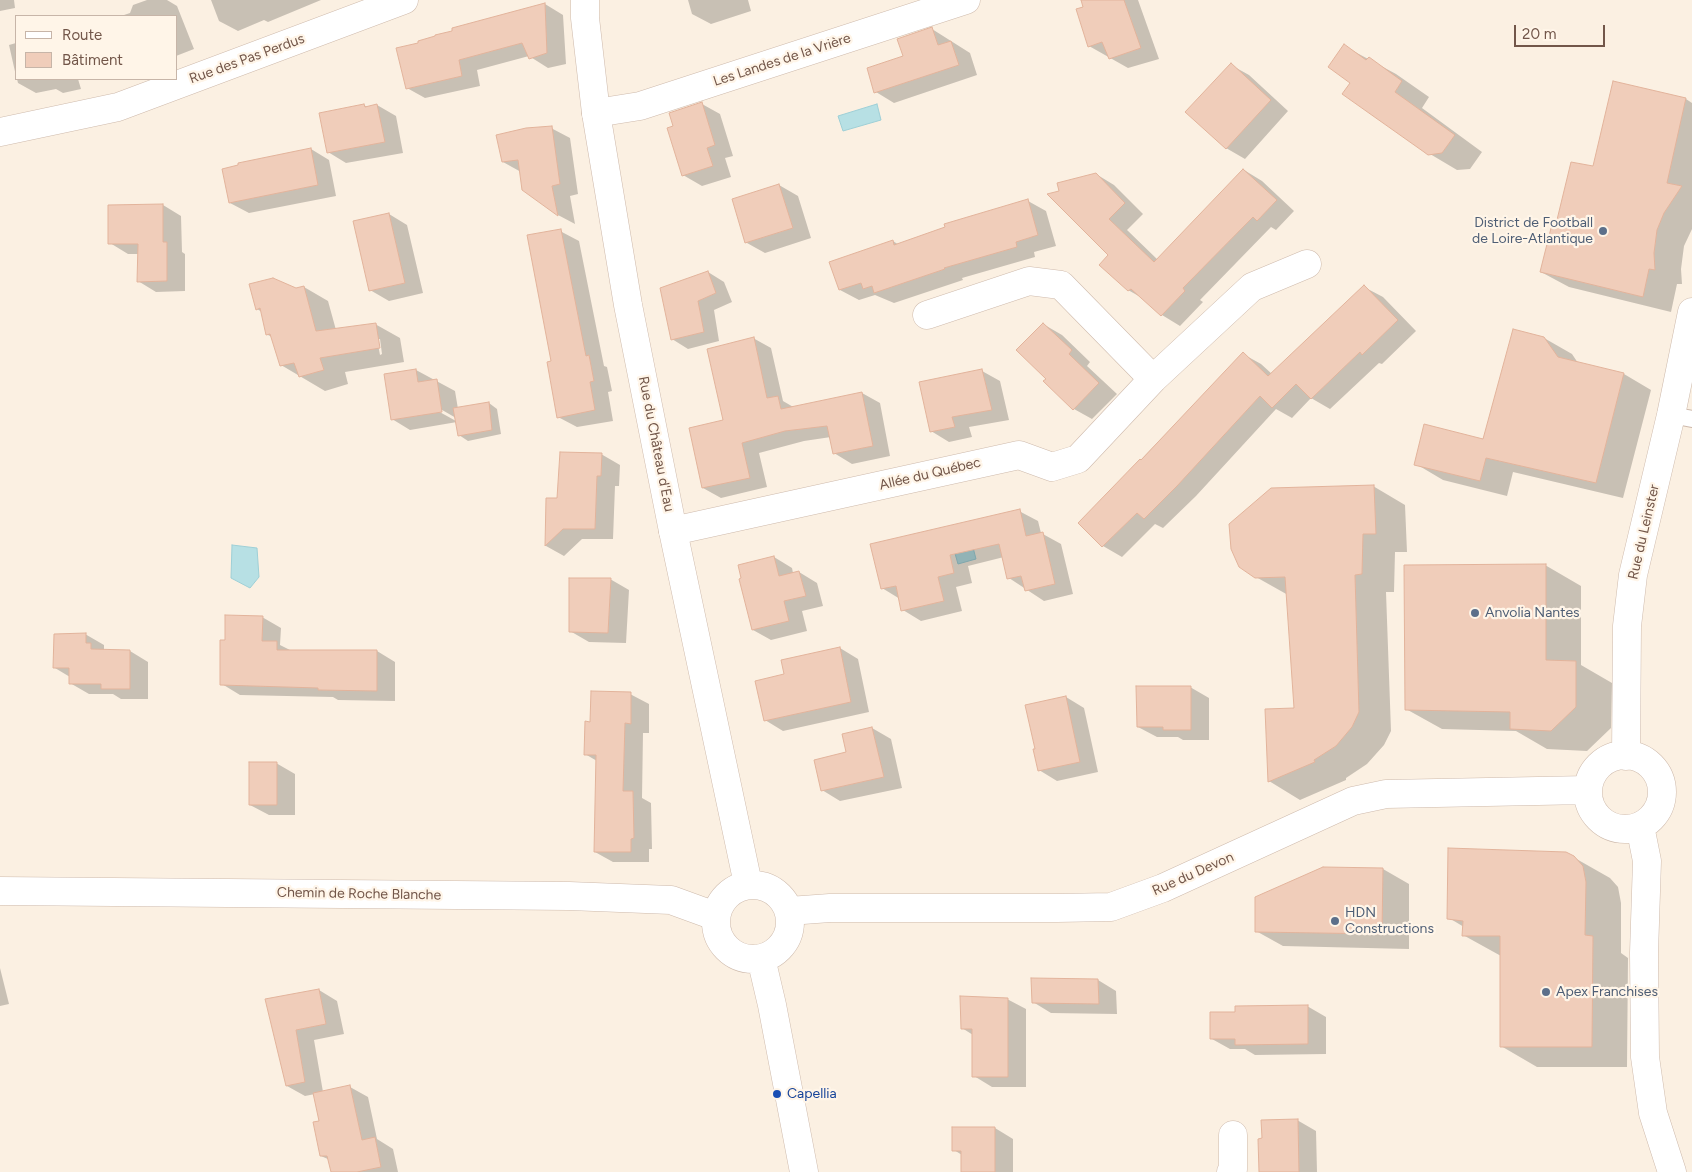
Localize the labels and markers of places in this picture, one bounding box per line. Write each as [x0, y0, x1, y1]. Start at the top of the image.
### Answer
place label: District de Football de Loire-Atlantique [1472, 215, 1593, 248]
marker: District de Football de Loire-Atlantique [1597, 225, 1609, 237]
place label: Anvolia Nantes [1485, 605, 1580, 621]
marker: Anvolia Nantes [1469, 607, 1481, 619]
place label: HDN Constructions [1345, 905, 1434, 938]
marker: HDN Constructions [1329, 915, 1341, 927]
place label: Apex Franchises [1556, 984, 1658, 1000]
marker: Apex Franchises [1540, 986, 1552, 998]
place label: Capellia [787, 1086, 837, 1102]
marker: Capellia [771, 1088, 783, 1100]

